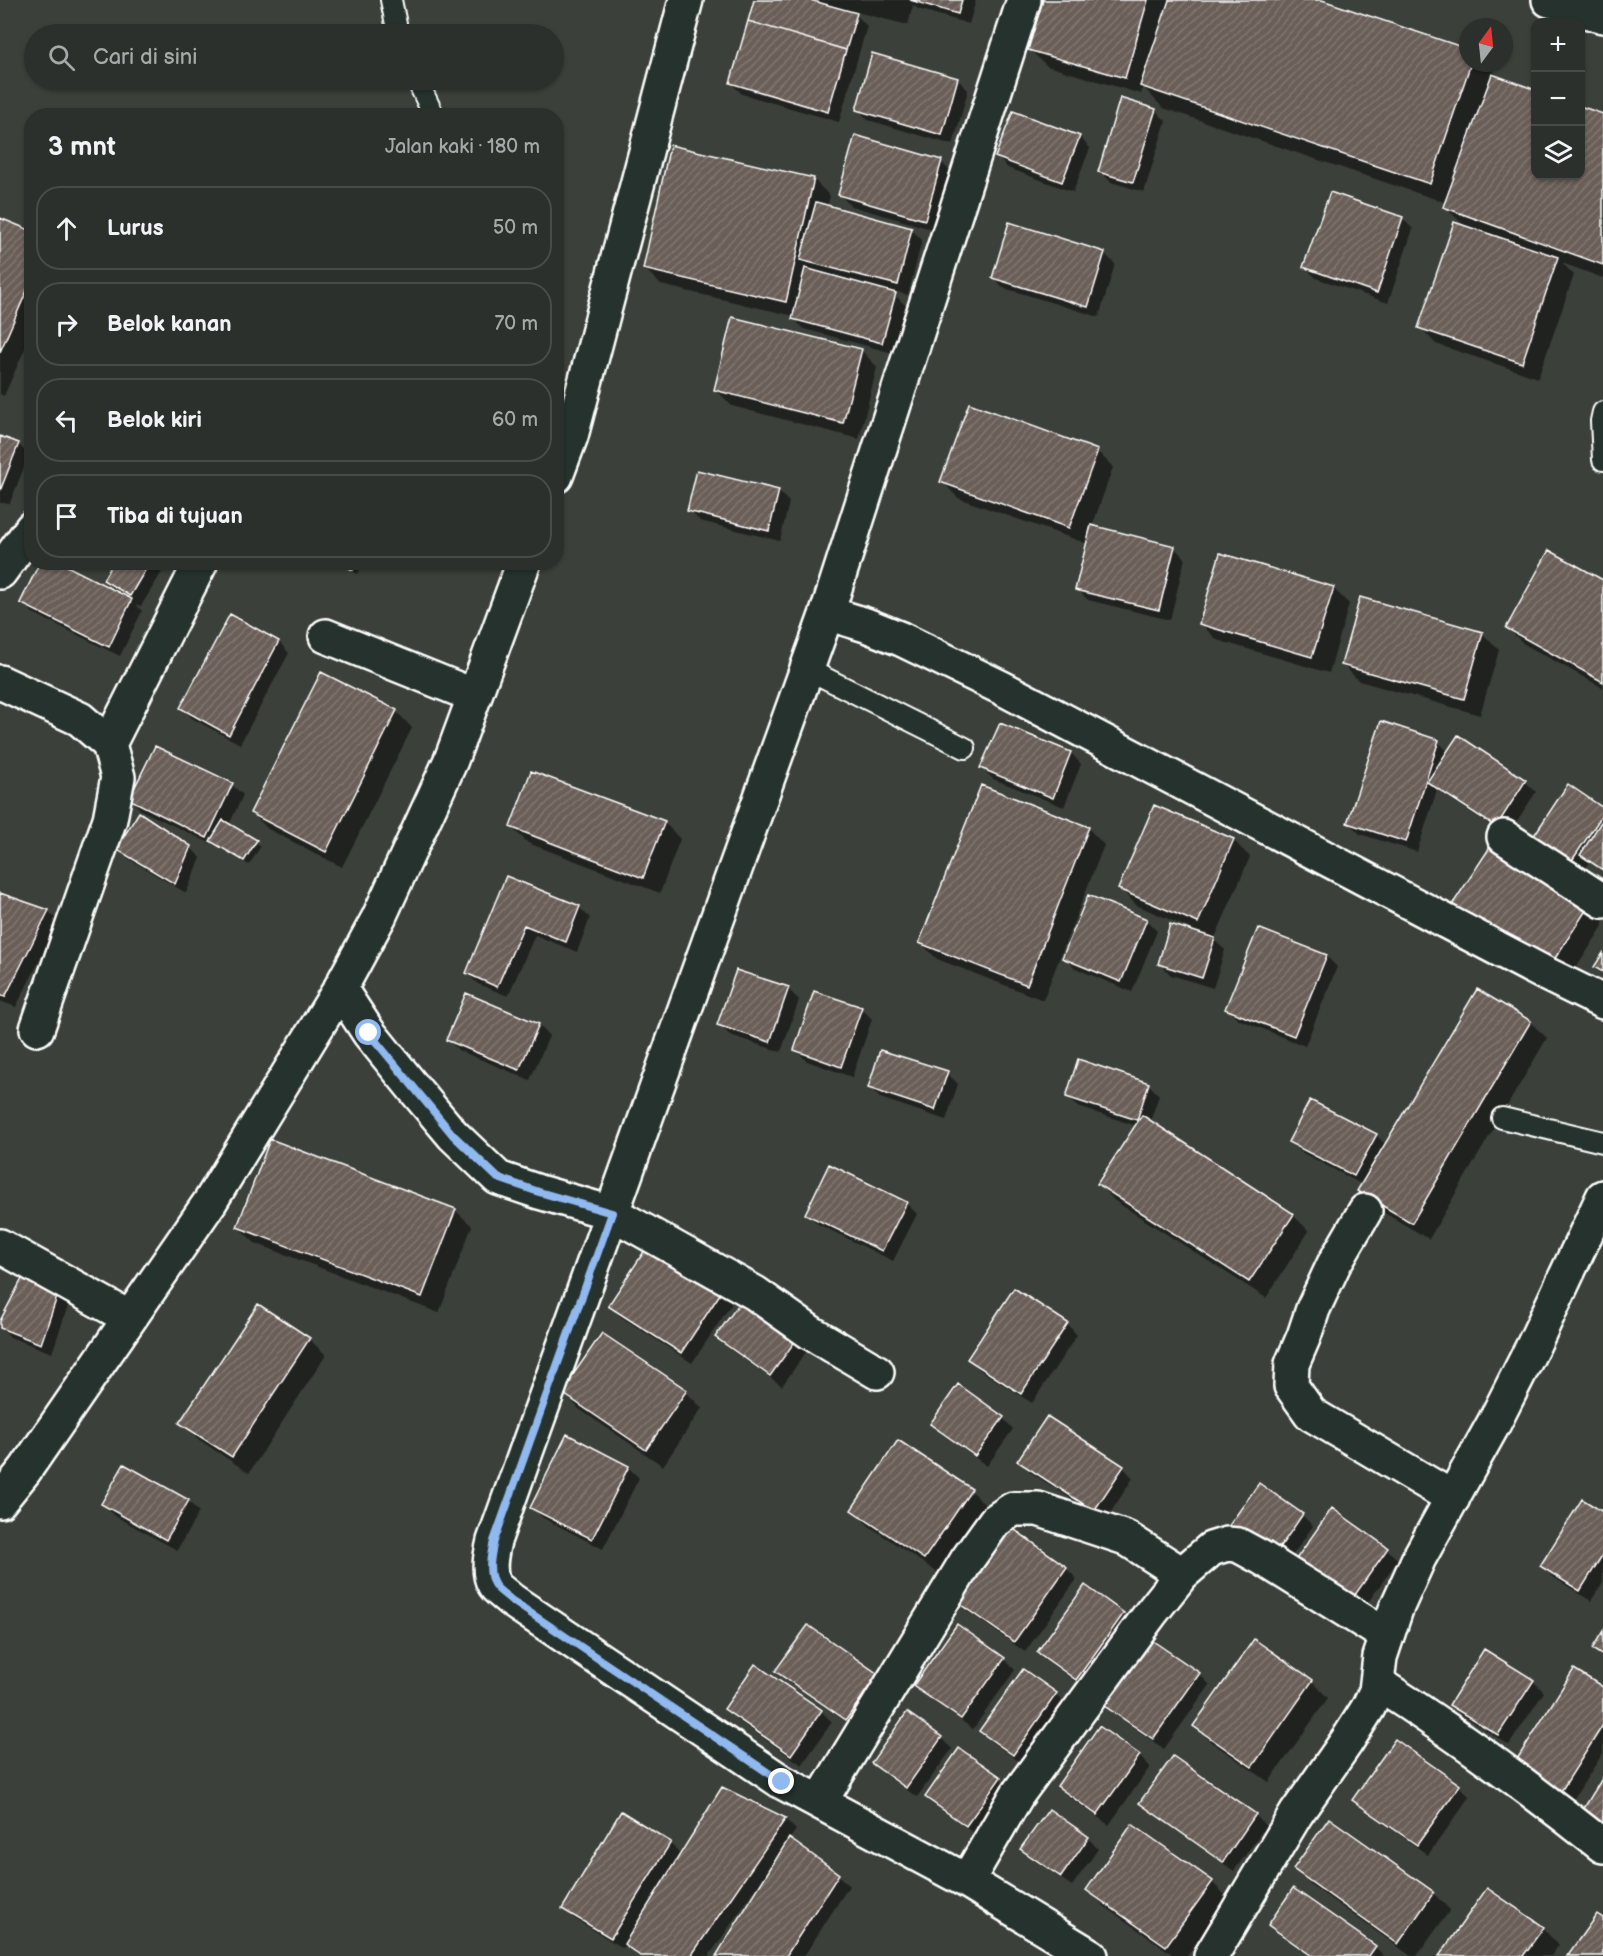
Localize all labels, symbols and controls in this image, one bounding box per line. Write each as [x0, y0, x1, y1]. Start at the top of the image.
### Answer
north arrow [1459, 18, 1513, 72]
map controls [1531, 18, 1585, 180]
button: + [1531, 18, 1585, 72]
search box [24, 24, 564, 90]
icon: search [45, 41, 78, 74]
text: Cari di sini [93, 44, 197, 71]
button: − [1531, 72, 1585, 126]
button: layers [1531, 126, 1585, 180]
text: 3 mnt [48, 132, 116, 163]
text: Jalan kaki · 180 m [385, 135, 540, 159]
icon: ahead [50, 212, 83, 245]
text: Lurus [107, 215, 163, 242]
text: 50 m [493, 216, 538, 240]
icon: right [50, 308, 83, 341]
text: Belok kanan [107, 311, 232, 338]
text: 70 m [494, 312, 538, 336]
icon: left [50, 404, 83, 437]
text: Belok kiri [107, 407, 202, 434]
text: 60 m [492, 408, 538, 432]
icon: arrive [50, 500, 83, 533]
text: Tiba di tujuan [107, 503, 243, 530]
route start [355, 1019, 381, 1045]
route end [768, 1768, 794, 1794]

